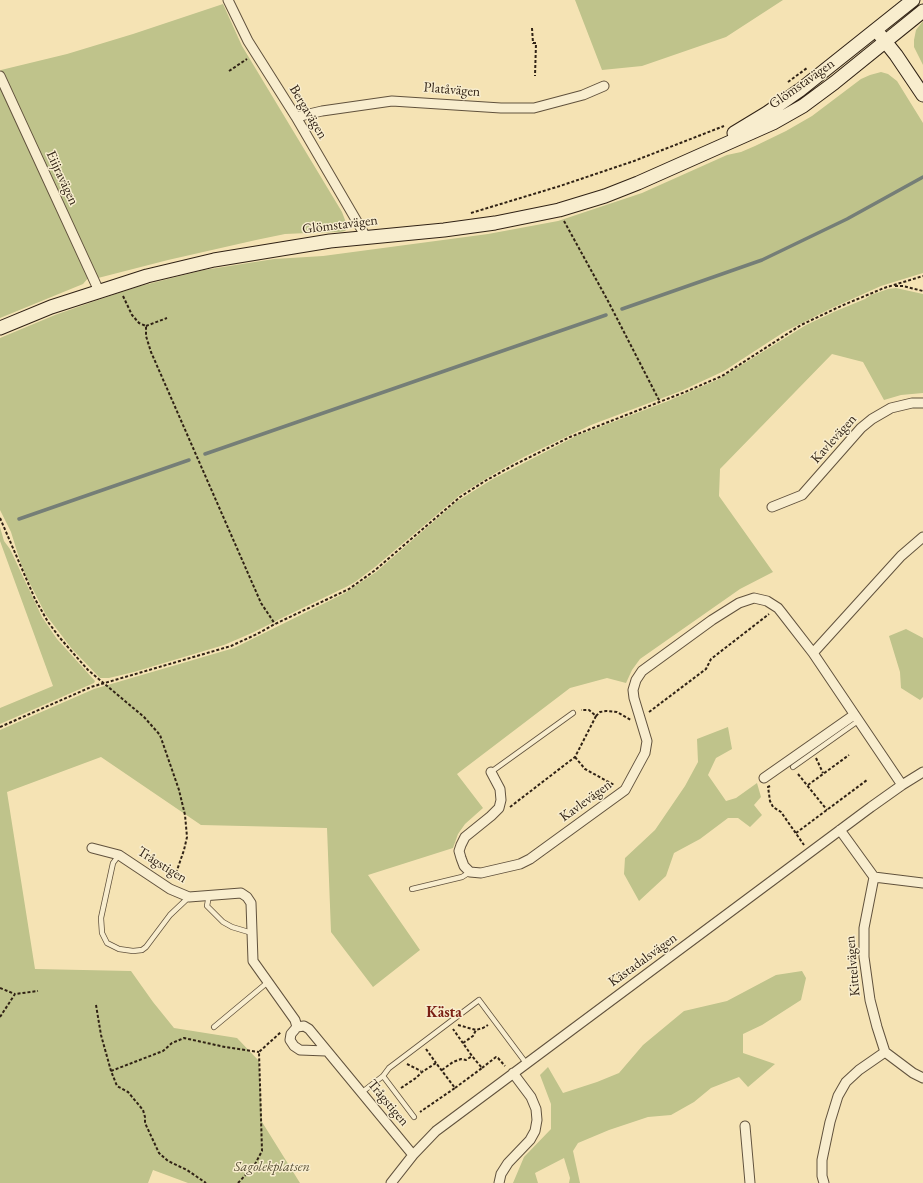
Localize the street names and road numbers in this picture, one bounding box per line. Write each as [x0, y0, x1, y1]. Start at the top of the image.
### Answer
street label: Glömstavägen [766, 55, 838, 113]
street label: Platåvägen [423, 79, 481, 101]
street label: Bergavägen [285, 82, 331, 142]
street label: Eiijravägen [42, 148, 82, 208]
street label: Glömstavägen [301, 212, 379, 238]
street label: Kavlevägen [808, 411, 860, 467]
street label: Kavlevägen [557, 776, 615, 826]
street label: Trågstigen [134, 843, 190, 887]
street label: Kästadalsvägen [605, 930, 681, 990]
street label: Kittelvägen [842, 935, 864, 997]
street label: Trågstigen [364, 1076, 412, 1130]

